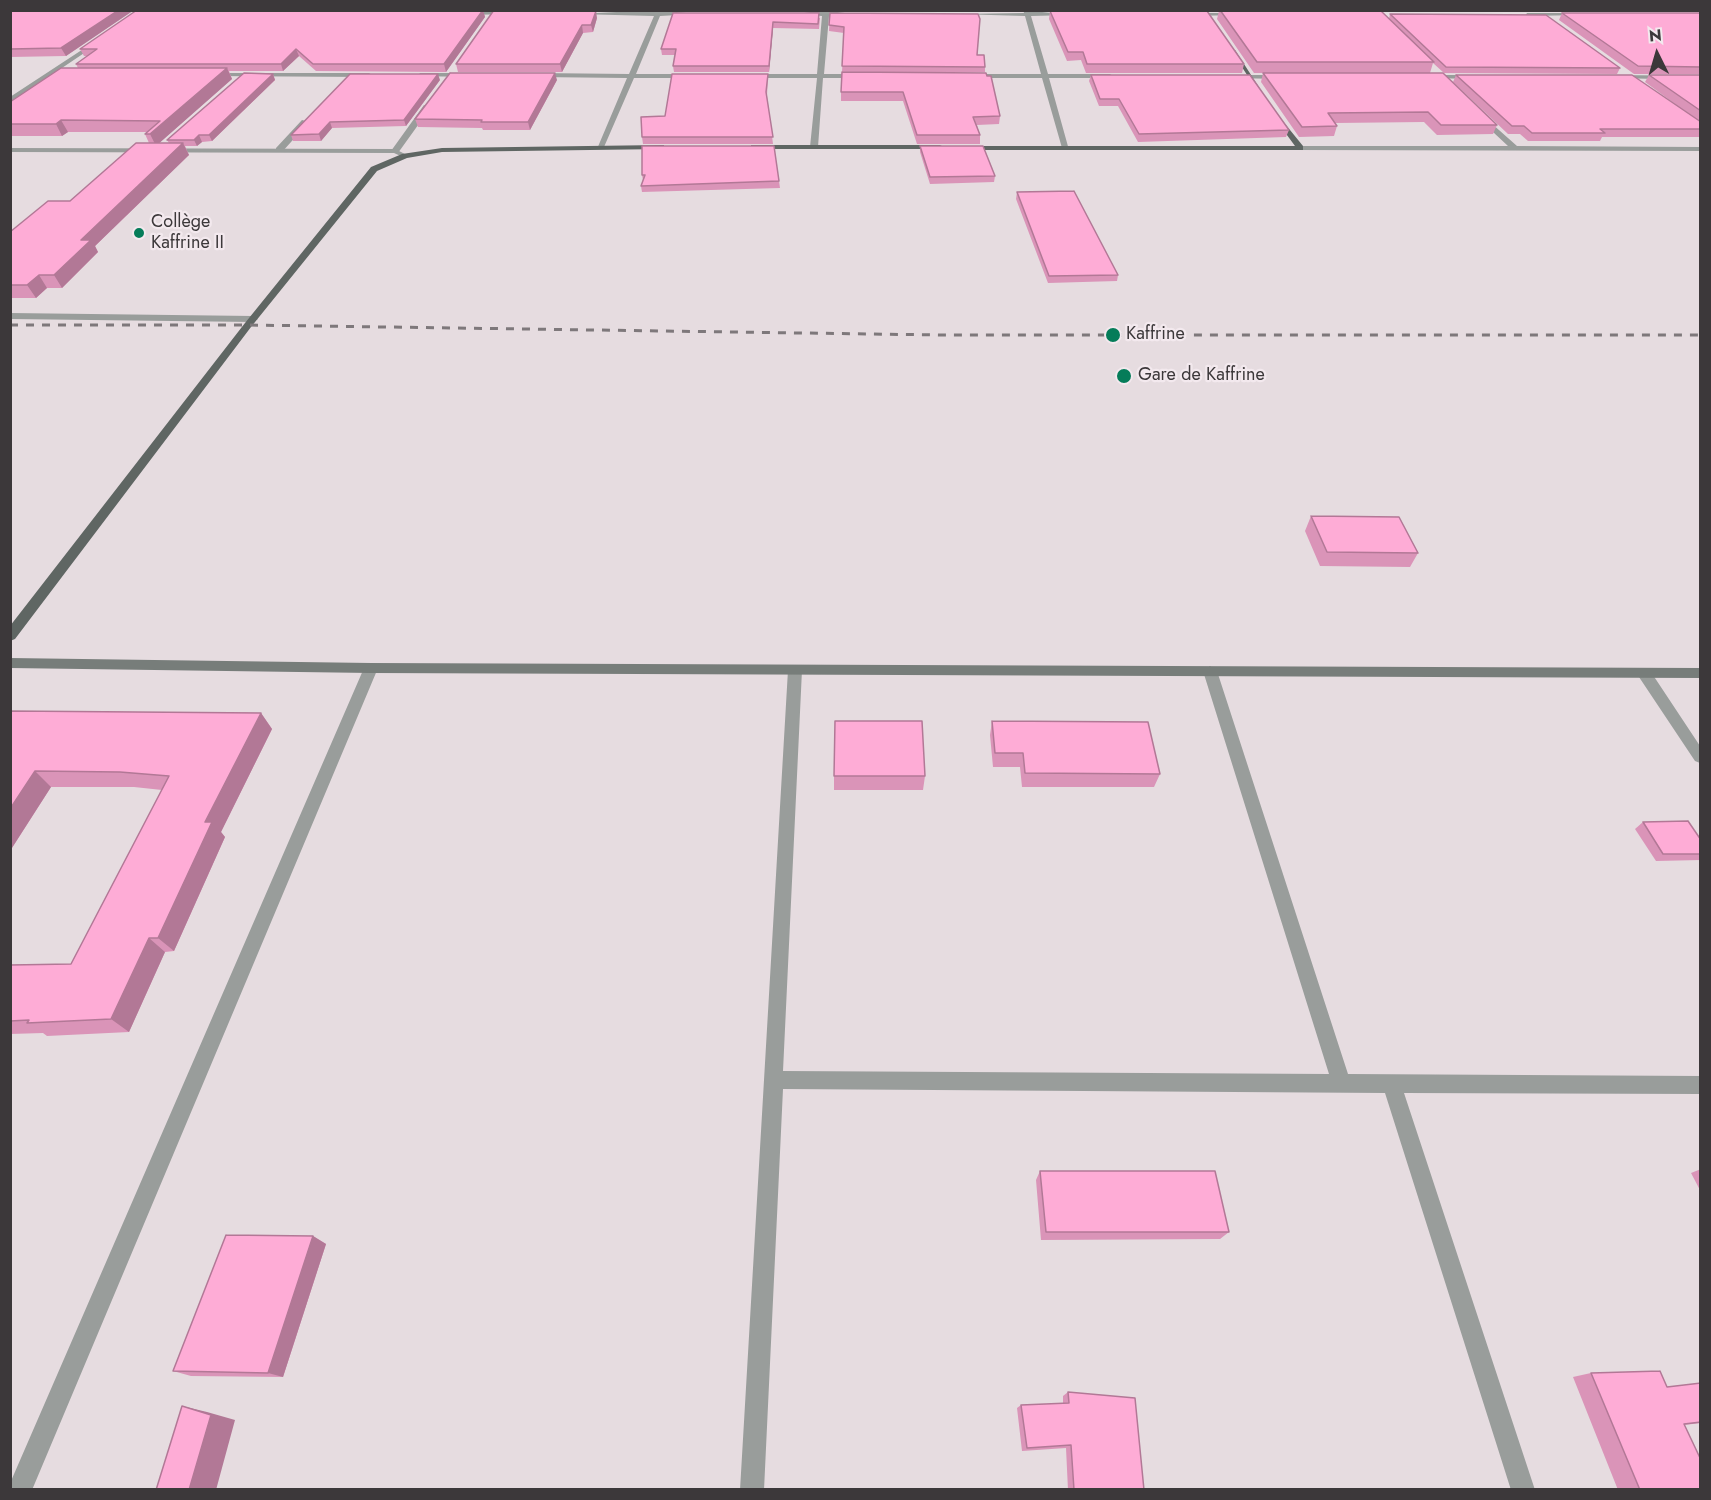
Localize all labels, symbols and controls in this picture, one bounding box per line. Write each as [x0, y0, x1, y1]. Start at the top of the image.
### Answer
north arrow [1627, 24, 1687, 84]
text: N [1648, 24, 1663, 48]
place label: Collège Kaffrine II [151, 212, 224, 254]
marker: Collège Kaffrine II [132, 226, 146, 240]
place label: Kaffrine [1126, 324, 1185, 346]
marker: Kaffrine [1104, 326, 1122, 344]
place label: Gare de Kaffrine [1138, 365, 1265, 387]
marker: Gare de Kaffrine [1115, 367, 1133, 385]

